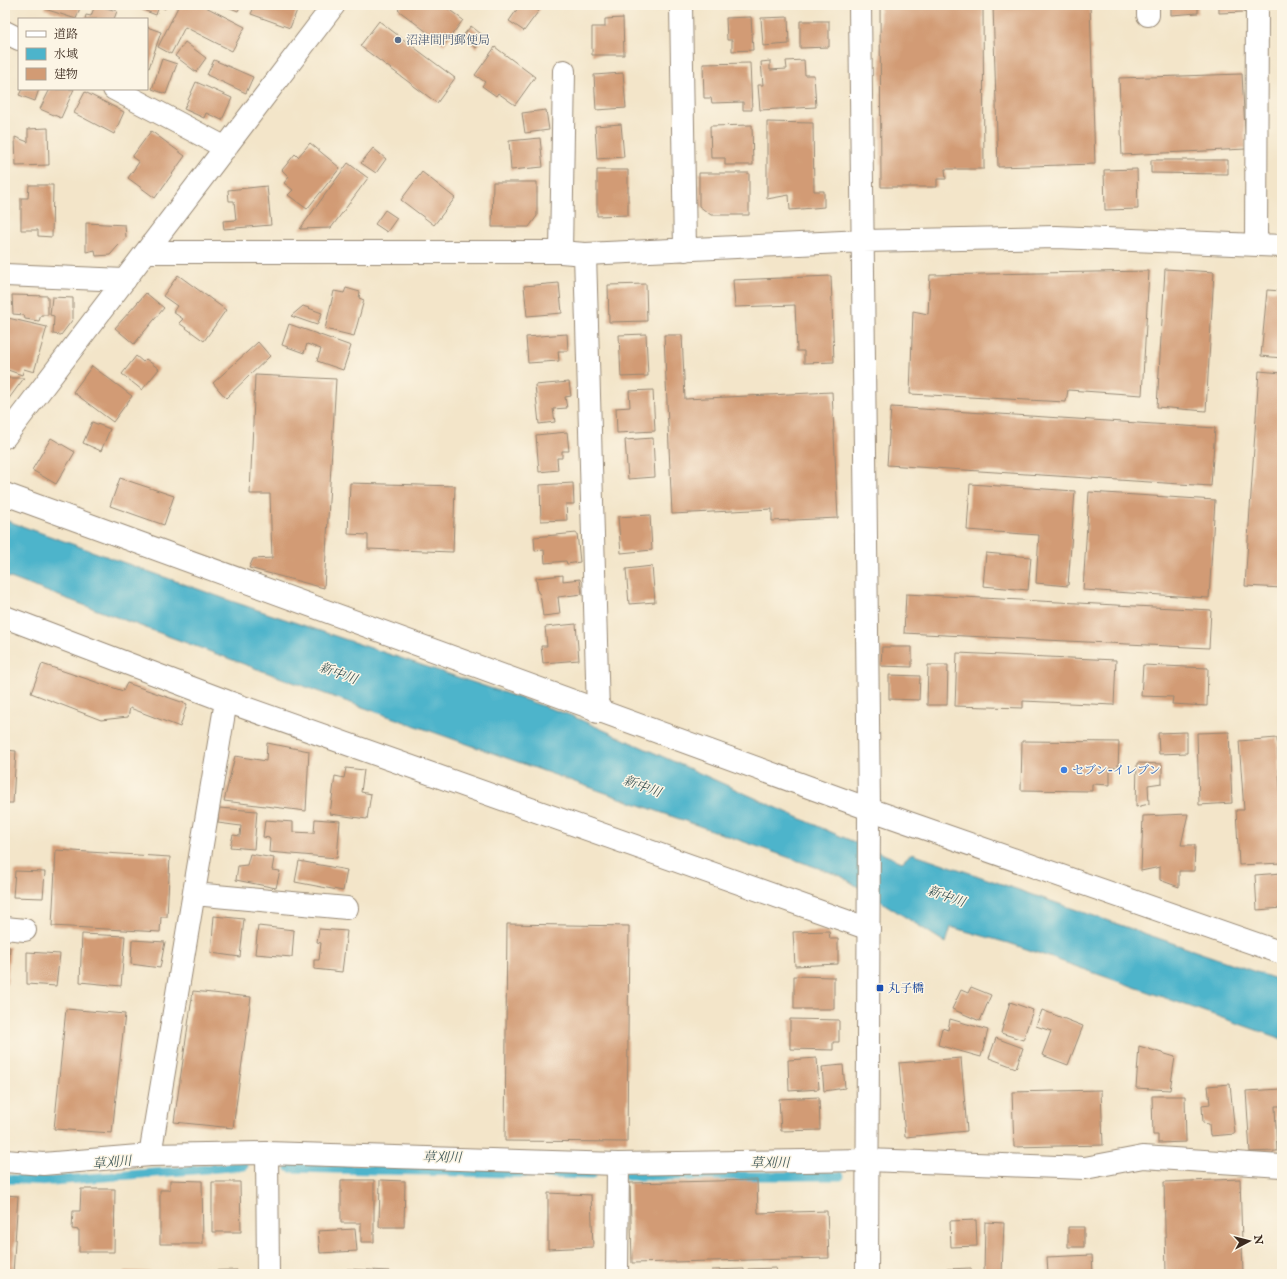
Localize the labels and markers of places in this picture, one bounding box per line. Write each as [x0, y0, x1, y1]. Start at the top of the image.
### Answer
place label: 沼津間門郵便局 [406, 33, 490, 48]
marker: 沼津間門郵便局 [393, 35, 403, 45]
place label: セブン-イレブン [1072, 763, 1161, 778]
marker: セブン-イレブン [1059, 765, 1069, 775]
place label: 丸子橋 [888, 981, 924, 996]
marker: 丸子橋 [875, 983, 885, 993]

